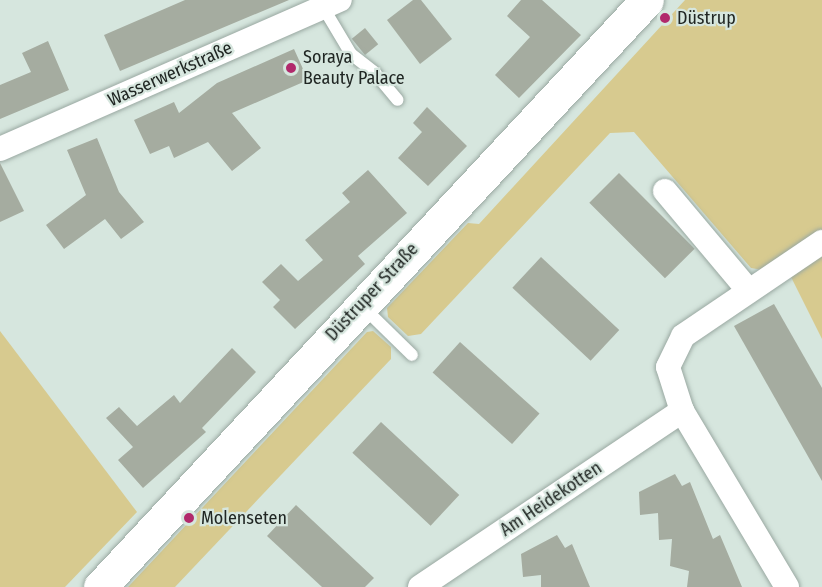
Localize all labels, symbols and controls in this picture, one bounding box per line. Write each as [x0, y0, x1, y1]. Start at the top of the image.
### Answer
place label: Düstrup [677, 7, 736, 29]
marker: Düstrup [658, 11, 672, 25]
street label: Wasserwerkstraße [104, 37, 236, 111]
place label: Soraya Beauty Palace [303, 47, 405, 90]
marker: Soraya Beauty Palace [284, 61, 298, 75]
street label: Düstruper Straße [321, 239, 423, 345]
street label: Am Heidekotten [496, 457, 606, 541]
place label: Molenseten [201, 507, 287, 529]
marker: Molenseten [182, 511, 196, 525]

